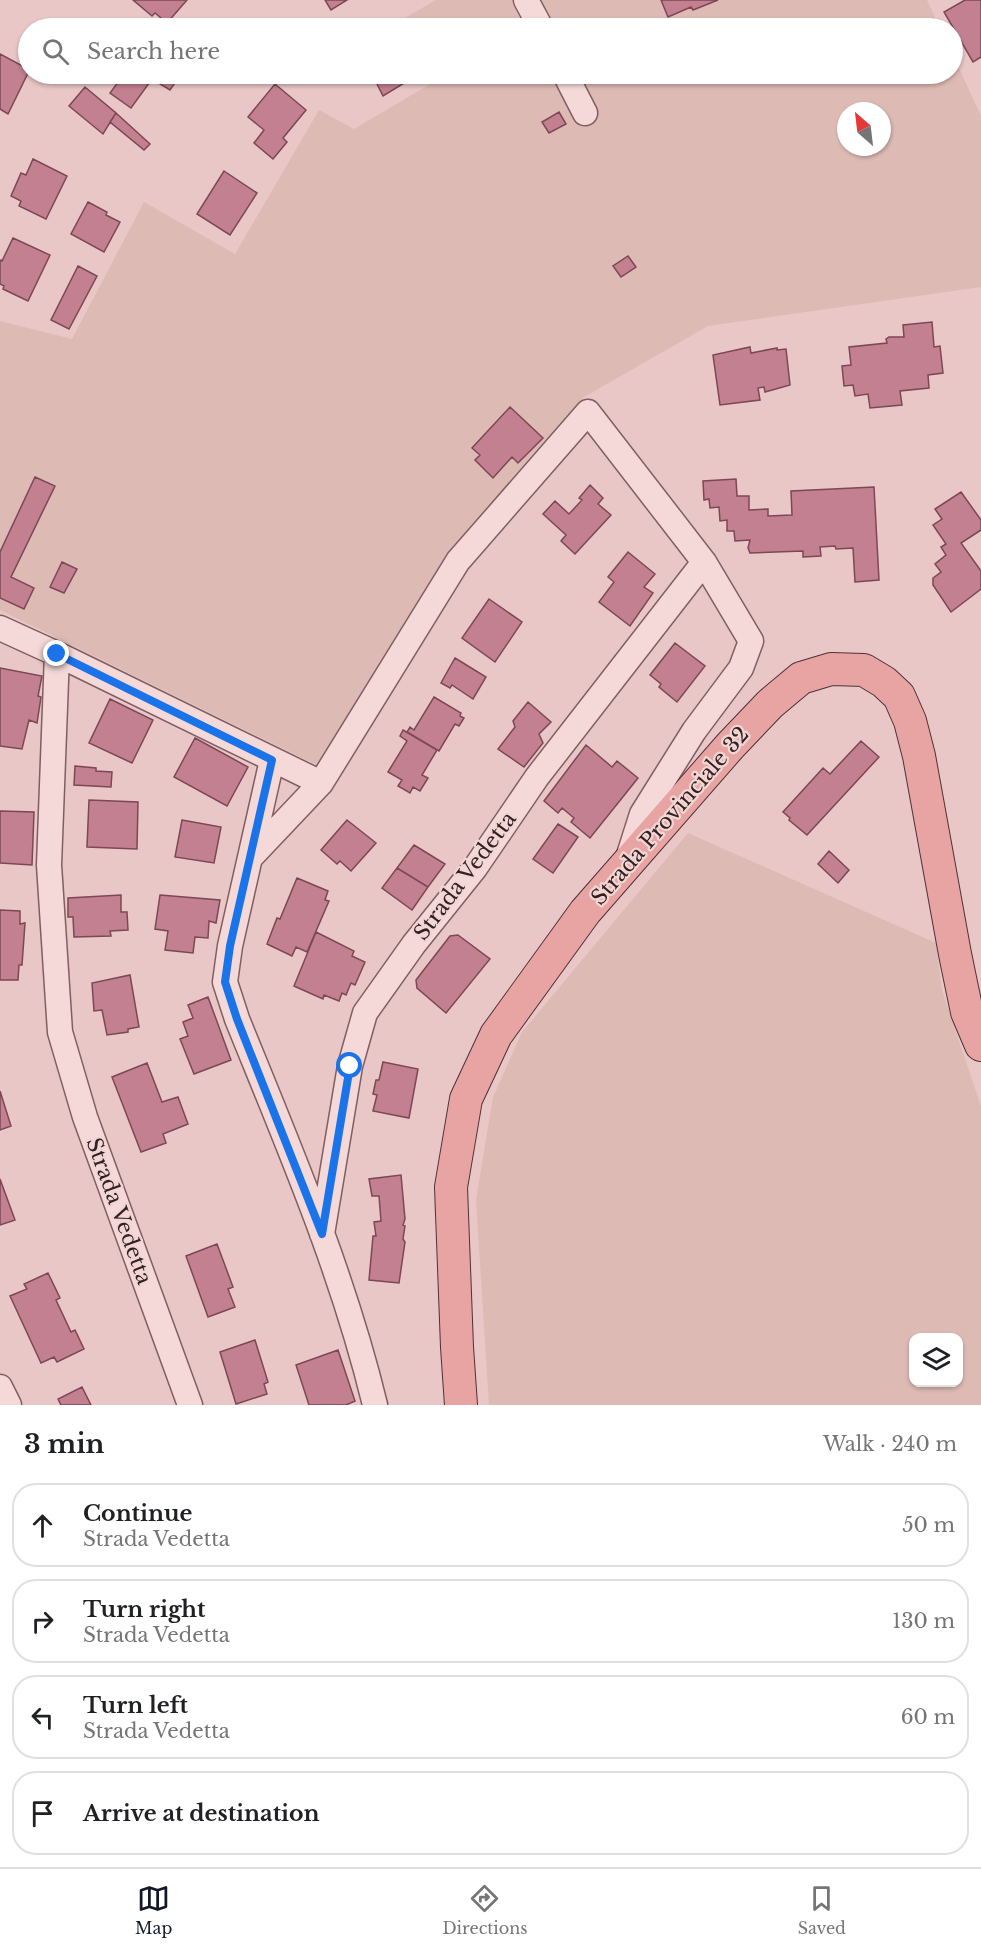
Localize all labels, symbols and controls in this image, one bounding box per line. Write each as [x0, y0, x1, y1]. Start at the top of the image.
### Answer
search box [18, 18, 963, 84]
icon: search [39, 35, 72, 68]
text: Search here [87, 38, 220, 65]
north arrow [837, 102, 891, 156]
route end [43, 640, 69, 666]
street label: Strada Provinciale 32 [586, 722, 754, 910]
street label: Strada Vedetta [408, 806, 522, 945]
route start [336, 1052, 362, 1078]
street label: Strada Vedetta [80, 1134, 158, 1288]
map controls [909, 1333, 963, 1387]
button: layers [909, 1333, 963, 1387]
text: 3 min [24, 1428, 105, 1460]
text: Walk · 240 m [823, 1432, 957, 1456]
text: Continue [83, 1500, 192, 1527]
icon: ahead [26, 1509, 59, 1542]
text: 50 m [902, 1513, 955, 1537]
text: Strada Vedetta [83, 1527, 230, 1551]
text: Turn right [83, 1596, 205, 1623]
icon: right [26, 1605, 59, 1638]
text: 130 m [892, 1609, 955, 1633]
text: Strada Vedetta [83, 1623, 230, 1647]
text: Turn left [83, 1692, 188, 1719]
icon: left [26, 1701, 59, 1734]
text: 60 m [901, 1705, 955, 1729]
text: Strada Vedetta [83, 1719, 230, 1743]
icon: arrive [26, 1797, 59, 1830]
text: Arrive at destination [83, 1800, 320, 1827]
tab: Map [135, 1882, 172, 1938]
tab: Directions [442, 1882, 527, 1938]
tab: Saved [798, 1882, 846, 1938]

